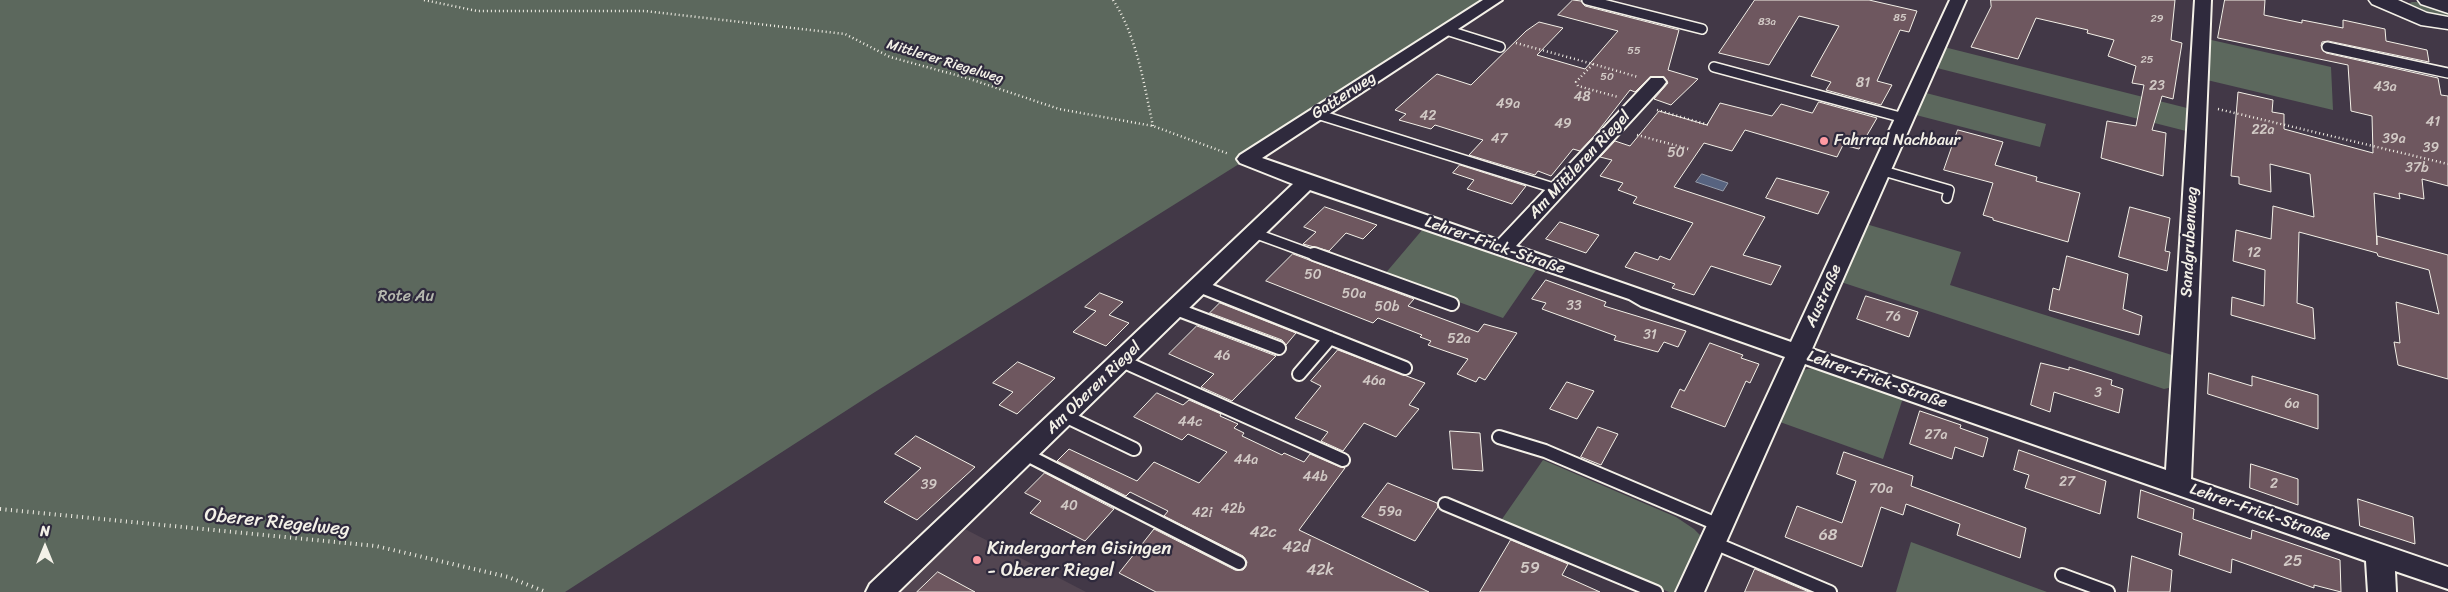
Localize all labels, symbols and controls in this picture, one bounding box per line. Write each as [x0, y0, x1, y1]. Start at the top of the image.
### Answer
house number: 85 [1893, 11, 1907, 25]
house number: 29 [2150, 12, 2164, 26]
house number: 83a [1758, 15, 1776, 29]
street label: Mittlerer Riegelweg [885, 36, 1005, 88]
house number: 55 [1627, 44, 1641, 58]
house number: 25 [2140, 53, 2154, 67]
street label: Gatterweg [1308, 68, 1380, 124]
house number: 50 [1600, 70, 1614, 84]
house number: 81 [1856, 75, 1870, 91]
house number: 23 [2149, 78, 2165, 94]
house number: 43a [2373, 79, 2397, 95]
house number: 48 [1573, 89, 1591, 105]
house number: 49a [1496, 96, 1520, 112]
street label: Am Mittleren Riegel [1525, 107, 1635, 223]
house number: 42 [1420, 108, 1436, 124]
house number: 41 [2426, 114, 2440, 130]
house number: 49 [1554, 116, 1572, 132]
house number: 22a [2251, 122, 2275, 138]
house number: 47 [1491, 131, 1507, 147]
place label: Fahrrad Nachbaur [1834, 131, 1960, 151]
house number: 39a [2382, 131, 2406, 147]
marker: Fahrrad Nachbaur [1818, 135, 1830, 147]
house number: 39 [2423, 140, 2439, 156]
house number: 50 [1667, 145, 1685, 161]
house number: 37b [2405, 160, 2429, 176]
street label: Sandgrubenweg [2178, 186, 2202, 298]
street label: Lehrer-Frick-Straße [1422, 213, 1568, 279]
house number: 12 [2247, 245, 2261, 261]
street label: Austraße [1802, 262, 1846, 330]
house number: 50 [1304, 267, 1322, 283]
house number: 50a [1342, 286, 1366, 302]
park label: Rote Au [378, 287, 434, 307]
house number: 33 [1566, 298, 1582, 314]
house number: 50b [1374, 299, 1400, 315]
house number: 76 [1885, 309, 1901, 325]
house number: 31 [1643, 327, 1657, 343]
house number: 52a [1447, 331, 1471, 347]
street label: Am Oberen Riegel [1042, 338, 1146, 438]
street label: Lehrer-Frick-Straße [1804, 347, 1950, 413]
house number: 46 [1214, 348, 1230, 364]
house number: 46a [1362, 373, 1386, 389]
house number: 3 [2094, 385, 2102, 401]
house number: 6a [2285, 396, 2299, 412]
house number: 44c [1178, 414, 1202, 430]
house number: 27a [1924, 427, 1948, 443]
house number: 44a [1234, 452, 1258, 468]
house number: 44b [1302, 469, 1328, 485]
house number: 27 [2059, 474, 2075, 490]
house number: 2 [2270, 476, 2278, 492]
house number: 39 [921, 477, 937, 493]
street label: Lehrer-Frick-Straße [2187, 480, 2333, 546]
house number: 70a [1869, 481, 1893, 497]
house number: 40 [1060, 498, 1078, 514]
house number: 42b [1221, 501, 1245, 517]
street label: Oberer Riegelweg [203, 504, 351, 542]
house number: 59a [1378, 504, 1402, 520]
house number: 42i [1192, 505, 1212, 521]
text: N [40, 519, 50, 544]
north arrow [20, 522, 70, 572]
house number: 42c [1249, 523, 1277, 543]
house number: 68 [1819, 526, 1837, 546]
place label: Kindergarten Gisingen - Oberer Riegel [987, 538, 1171, 582]
house number: 42d [1282, 538, 1310, 558]
house number: 25 [2283, 552, 2303, 572]
marker: Kindergarten Gisingen - Oberer Riegel [971, 554, 983, 566]
house number: 59 [1520, 559, 1540, 579]
house number: 42k [1306, 561, 1334, 581]

